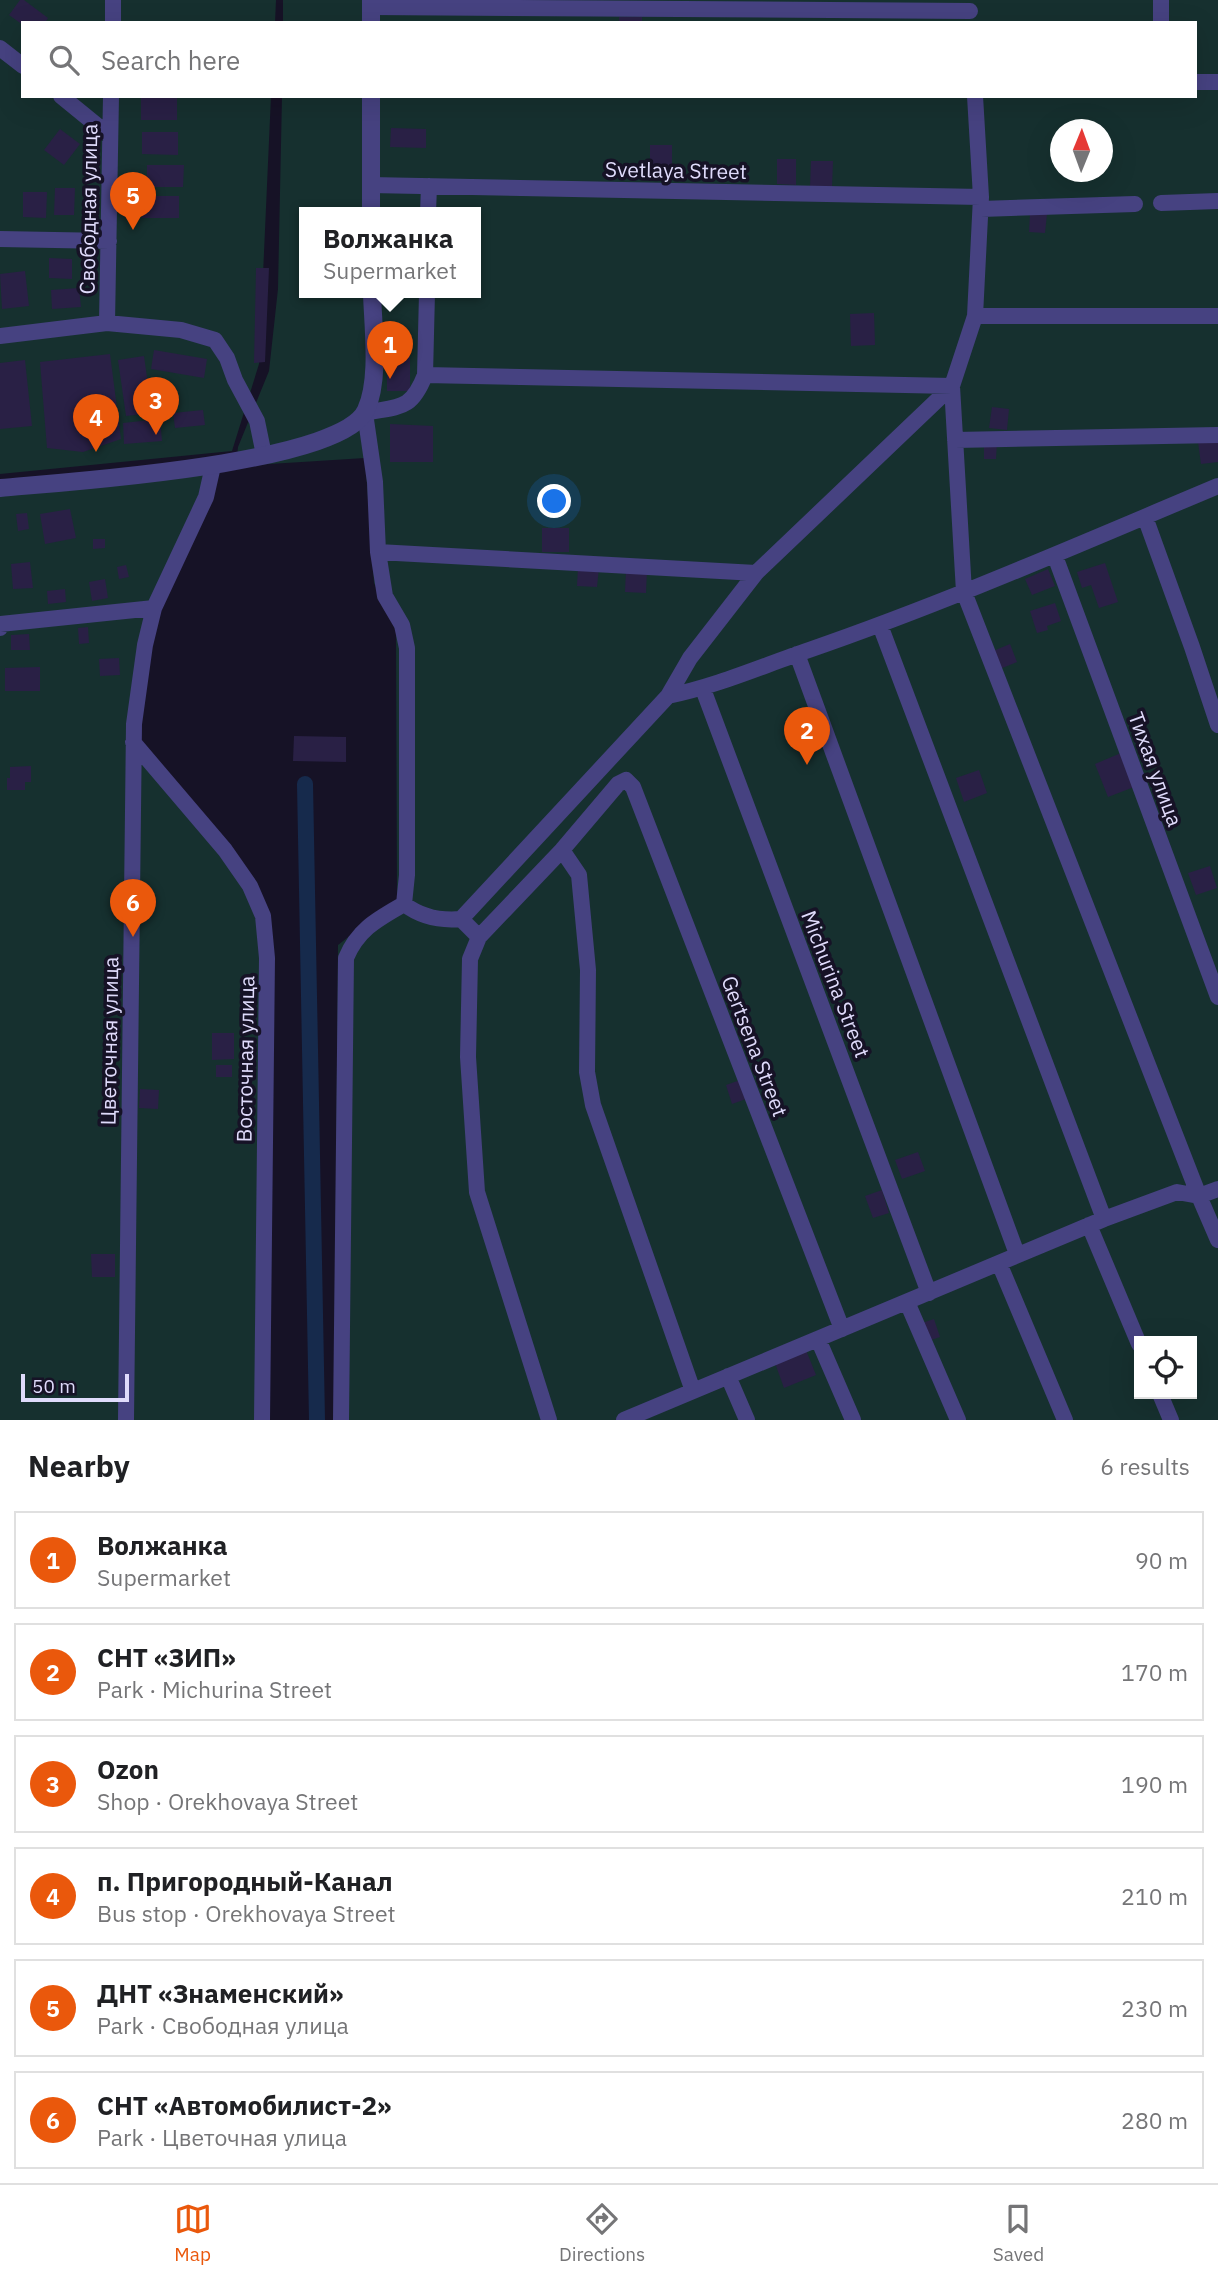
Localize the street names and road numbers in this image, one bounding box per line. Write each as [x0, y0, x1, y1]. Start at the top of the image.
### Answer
street label: Свободная улица [73, 123, 103, 295]
street label: Svetlaya Street [605, 155, 747, 185]
street label: Тихая улица [1122, 708, 1190, 830]
street label: Michurina Street [795, 906, 877, 1062]
street label: Цветочная улица [94, 956, 124, 1126]
street label: Gertsena Street [715, 972, 795, 1120]
street label: Восточная улица [230, 975, 260, 1143]

